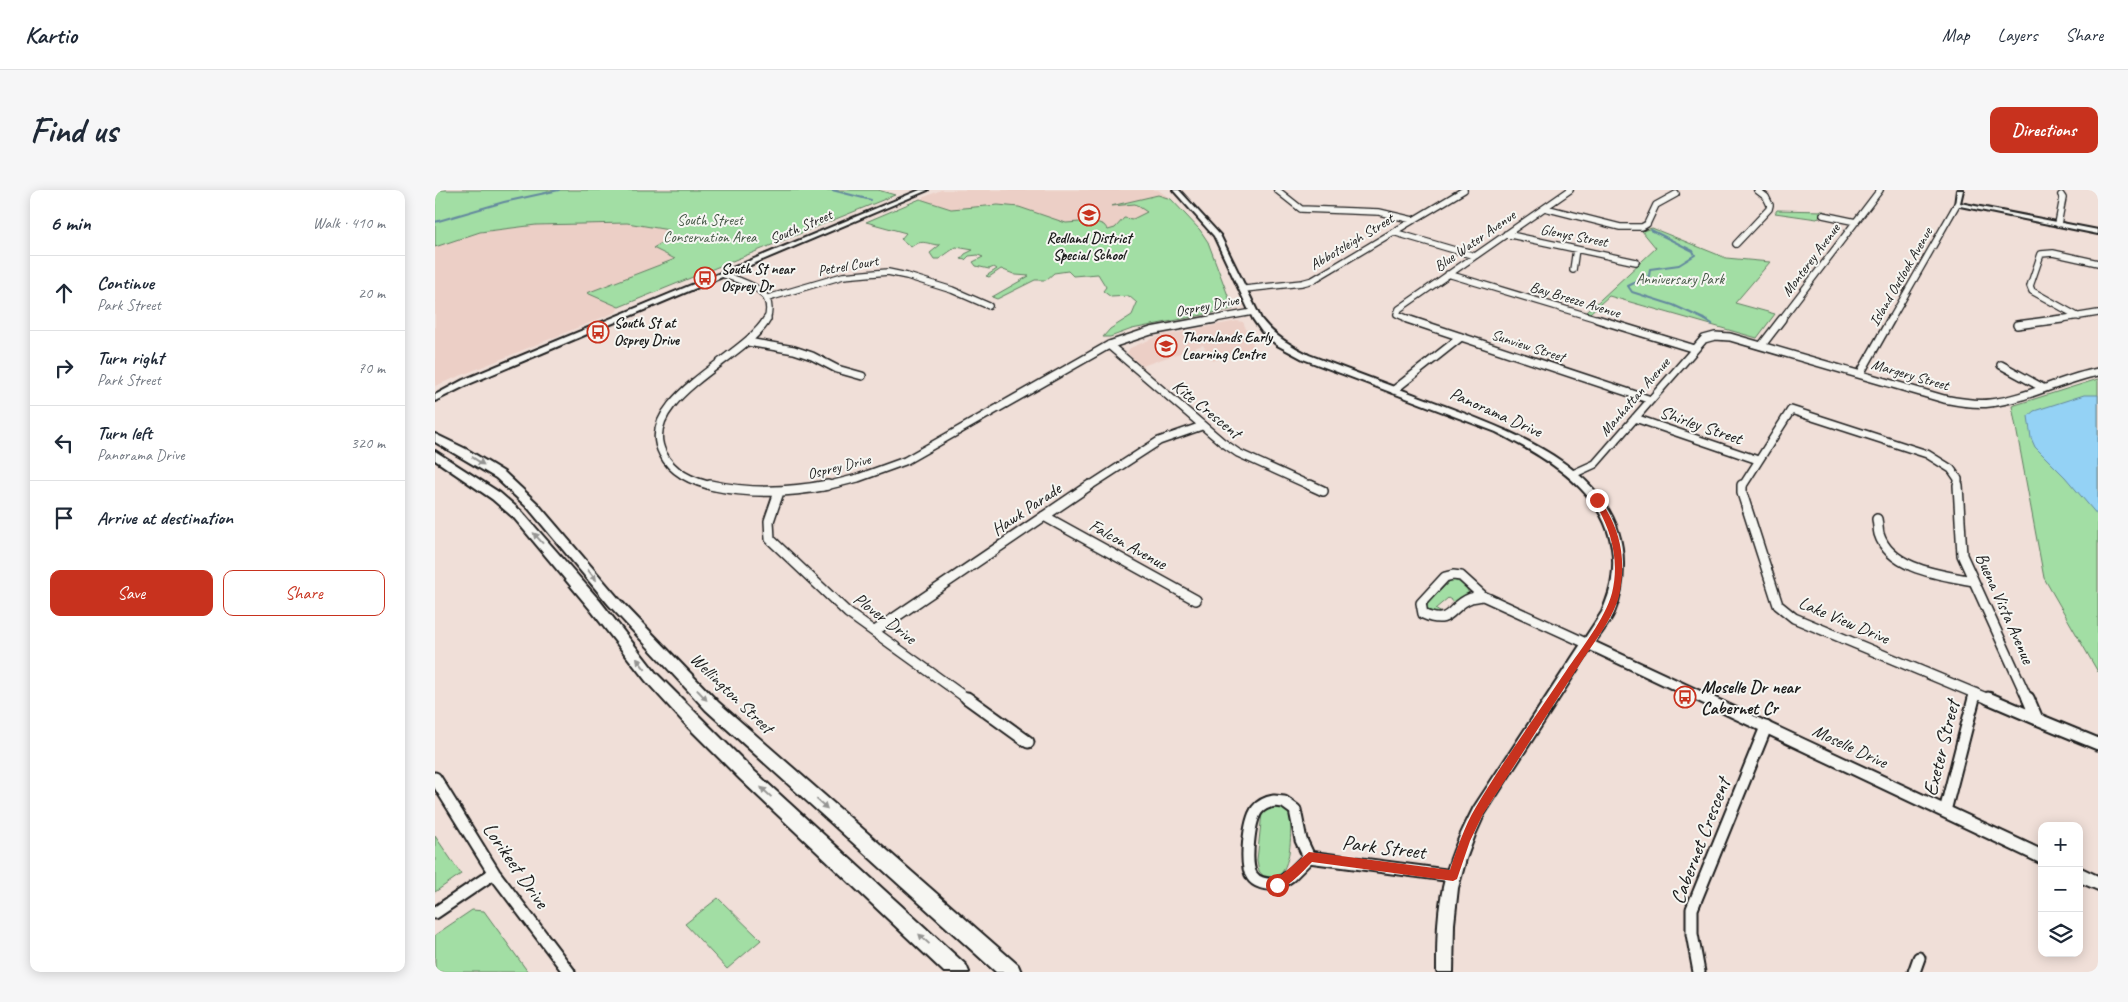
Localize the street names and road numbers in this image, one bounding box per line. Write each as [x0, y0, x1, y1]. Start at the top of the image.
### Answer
street label: South Street [767, 205, 837, 249]
street label: Blue Water Avenue [1431, 205, 1520, 276]
street label: Abbotsleigh Street [1307, 208, 1399, 274]
street label: Monterey Avenue [1777, 219, 1845, 300]
street label: Glenys Street [1539, 220, 1611, 252]
street label: Island Outlook Avenue [1865, 223, 1938, 330]
street label: Petrel Court [816, 251, 882, 281]
street label: Bay Breeze Avenue [1528, 277, 1623, 323]
street label: Osprey Drive [1174, 290, 1241, 321]
street label: Sunview Street [1489, 325, 1569, 367]
street label: Manhattan Avenue [1596, 353, 1675, 440]
street label: Margery Street [1869, 355, 1953, 396]
street label: Kite Crescent [1168, 375, 1248, 445]
street label: Panorama Drive [1447, 382, 1546, 443]
street label: Shirley Street [1657, 401, 1747, 450]
street label: Osprey Drive [806, 450, 873, 484]
street label: Hawk Parade [987, 477, 1066, 540]
street label: Falcon Avenue [1085, 514, 1172, 575]
street label: Buena Vista Avenue [1971, 549, 2040, 668]
street label: Plover Drive [849, 587, 922, 649]
street label: Lake View Drive [1795, 591, 1894, 649]
street label: Wellington Street [686, 648, 780, 740]
street label: Exeter Street [1917, 695, 1966, 798]
street label: Moselle Drive [1809, 719, 1892, 773]
street label: Cabernet Crescent [1664, 771, 1737, 908]
street label: Lorikeet Drive [477, 817, 556, 914]
street label: Park Street [1341, 829, 1429, 865]

